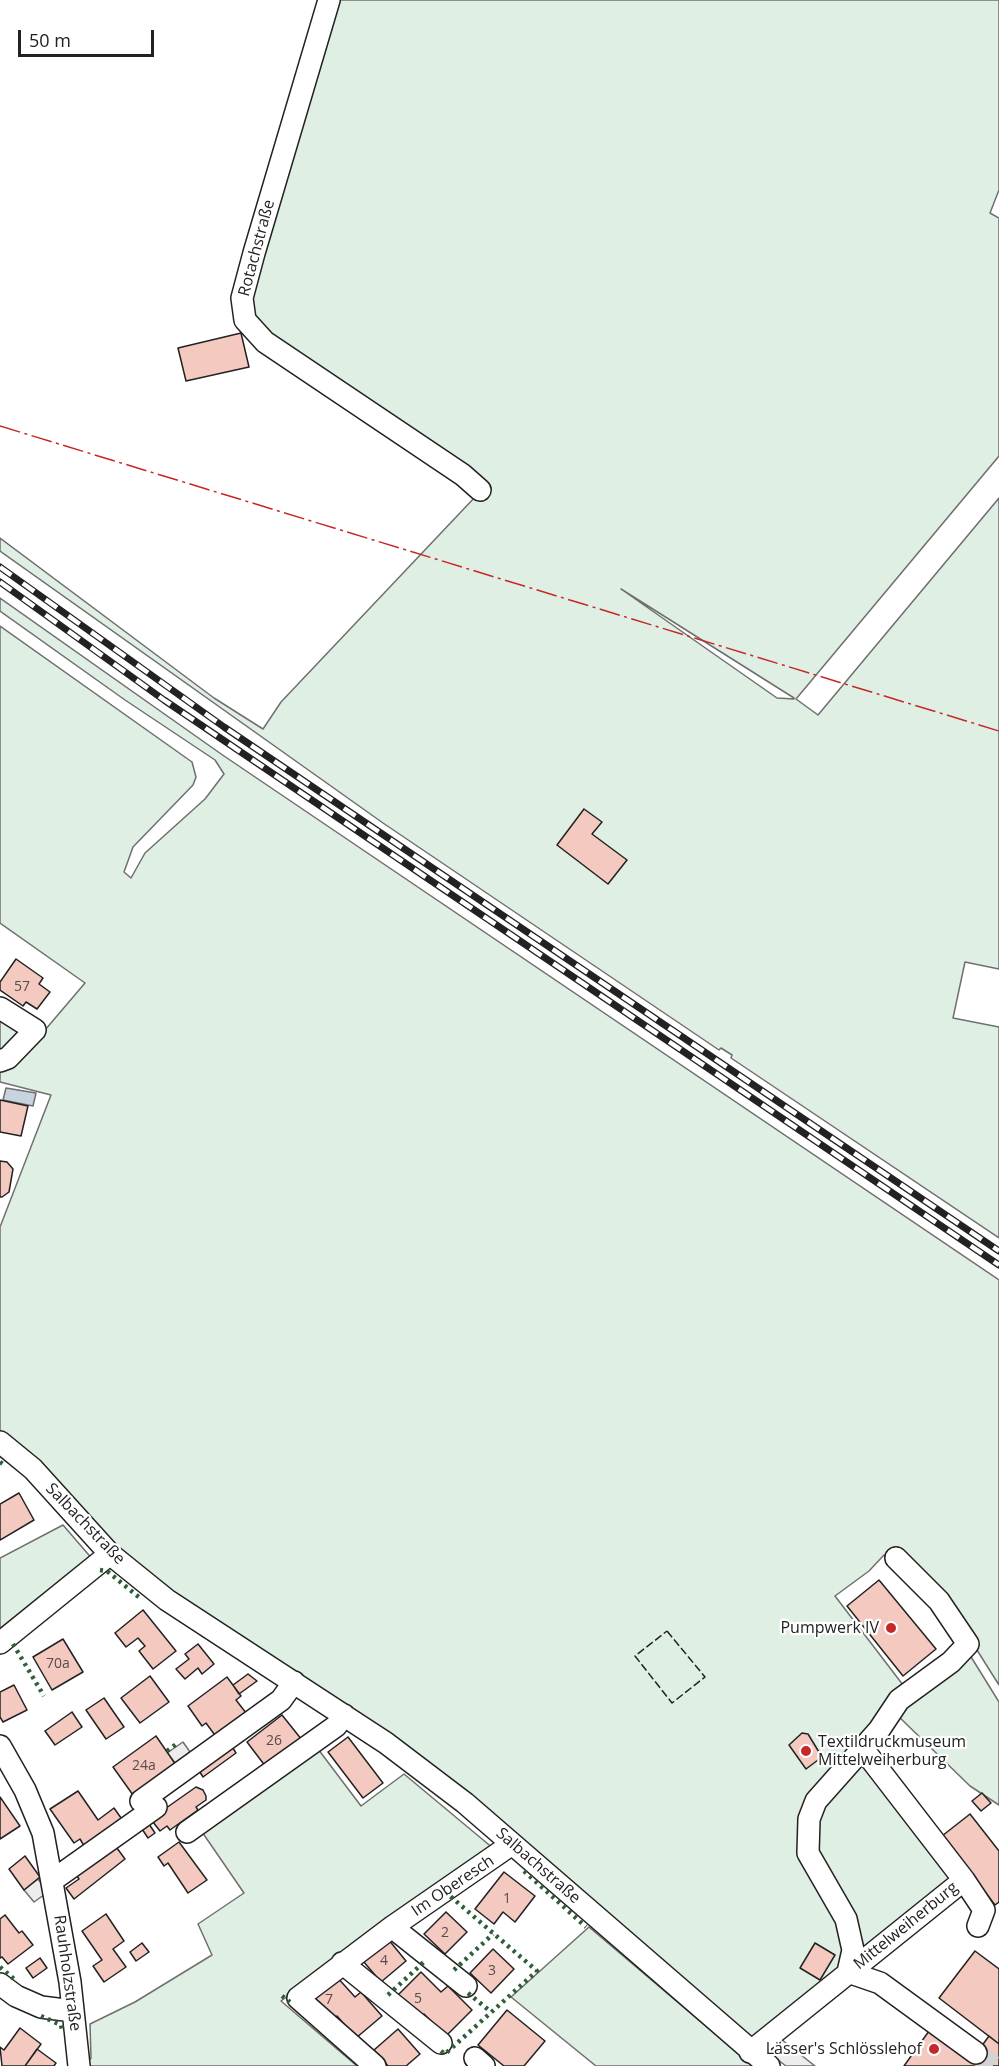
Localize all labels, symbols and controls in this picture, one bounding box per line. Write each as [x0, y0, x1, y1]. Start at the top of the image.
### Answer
scale bar [21, 18, 158, 56]
text: 50 m [29, 28, 71, 52]
street label: Rotachstraße [235, 198, 279, 298]
house number: 57 [14, 979, 30, 995]
street label: Salbachstraße [41, 1479, 129, 1569]
place label: Pumpwerk IV [780, 1618, 879, 1638]
marker: Pumpwerk IV [884, 1621, 898, 1635]
house number: 70a [46, 1656, 70, 1672]
place label: Textildruckmuseum Mittelweiherburg [818, 1732, 966, 1770]
house number: 26 [266, 1733, 282, 1749]
marker: Textildruckmuseum Mittelweiherburg [799, 1744, 813, 1758]
house number: 24a [132, 1758, 156, 1774]
street label: Salbachstraße [492, 1824, 584, 1908]
street label: Im Oberesch [408, 1851, 498, 1921]
street label: Mittelweiherburg [850, 1878, 962, 1974]
house number: 1 [503, 1891, 511, 1907]
street label: Rauhholzstraße [49, 1914, 85, 2032]
house number: 2 [441, 1925, 449, 1941]
house number: 4 [380, 1953, 388, 1969]
house number: 3 [488, 1963, 496, 1979]
house number: 5 [414, 1991, 422, 2007]
house number: 7 [325, 1992, 333, 2008]
place label: Lässer's Schlösslehof [766, 2039, 922, 2059]
marker: Lässer's Schlösslehof [927, 2042, 941, 2056]

